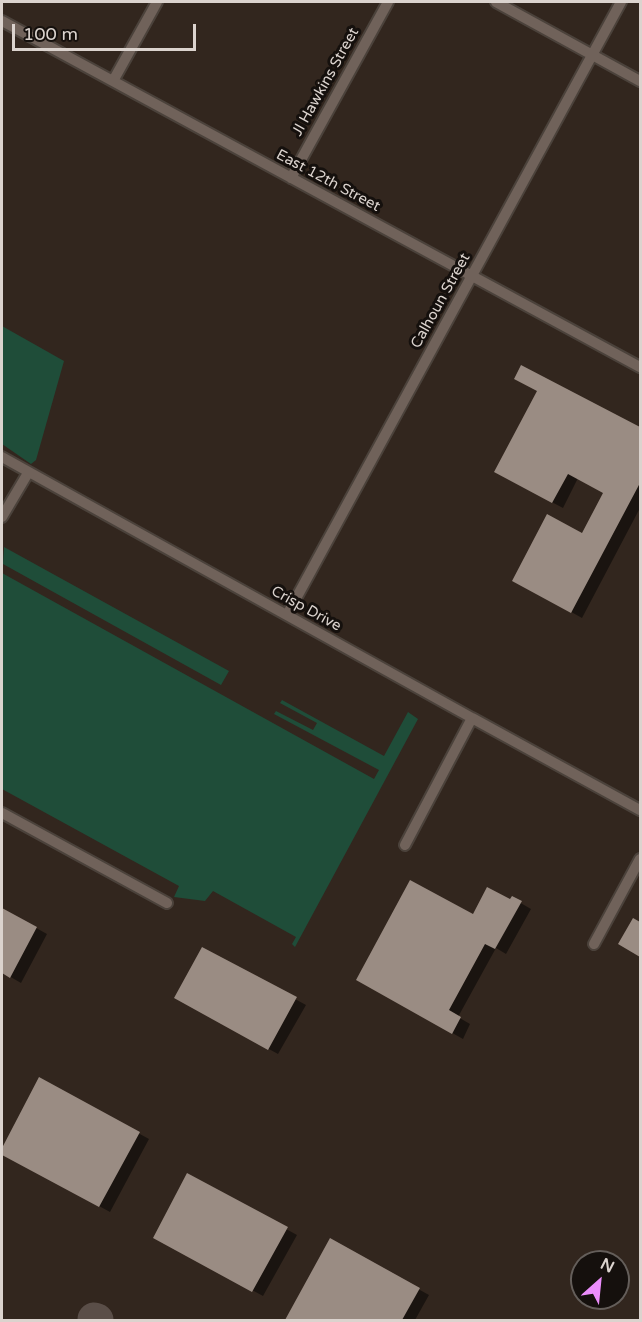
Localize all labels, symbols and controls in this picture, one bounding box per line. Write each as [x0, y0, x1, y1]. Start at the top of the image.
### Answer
scale bar [15, 12, 200, 50]
text: 100 m [23, 23, 78, 45]
street label: Jl Hawkins Street [289, 25, 363, 139]
street label: East 12th Street [273, 146, 383, 216]
street label: Calhoun Street [407, 250, 475, 352]
street label: Crisp Drive [268, 582, 344, 636]
north arrow [570, 1250, 630, 1310]
text: N [597, 1254, 618, 1278]

